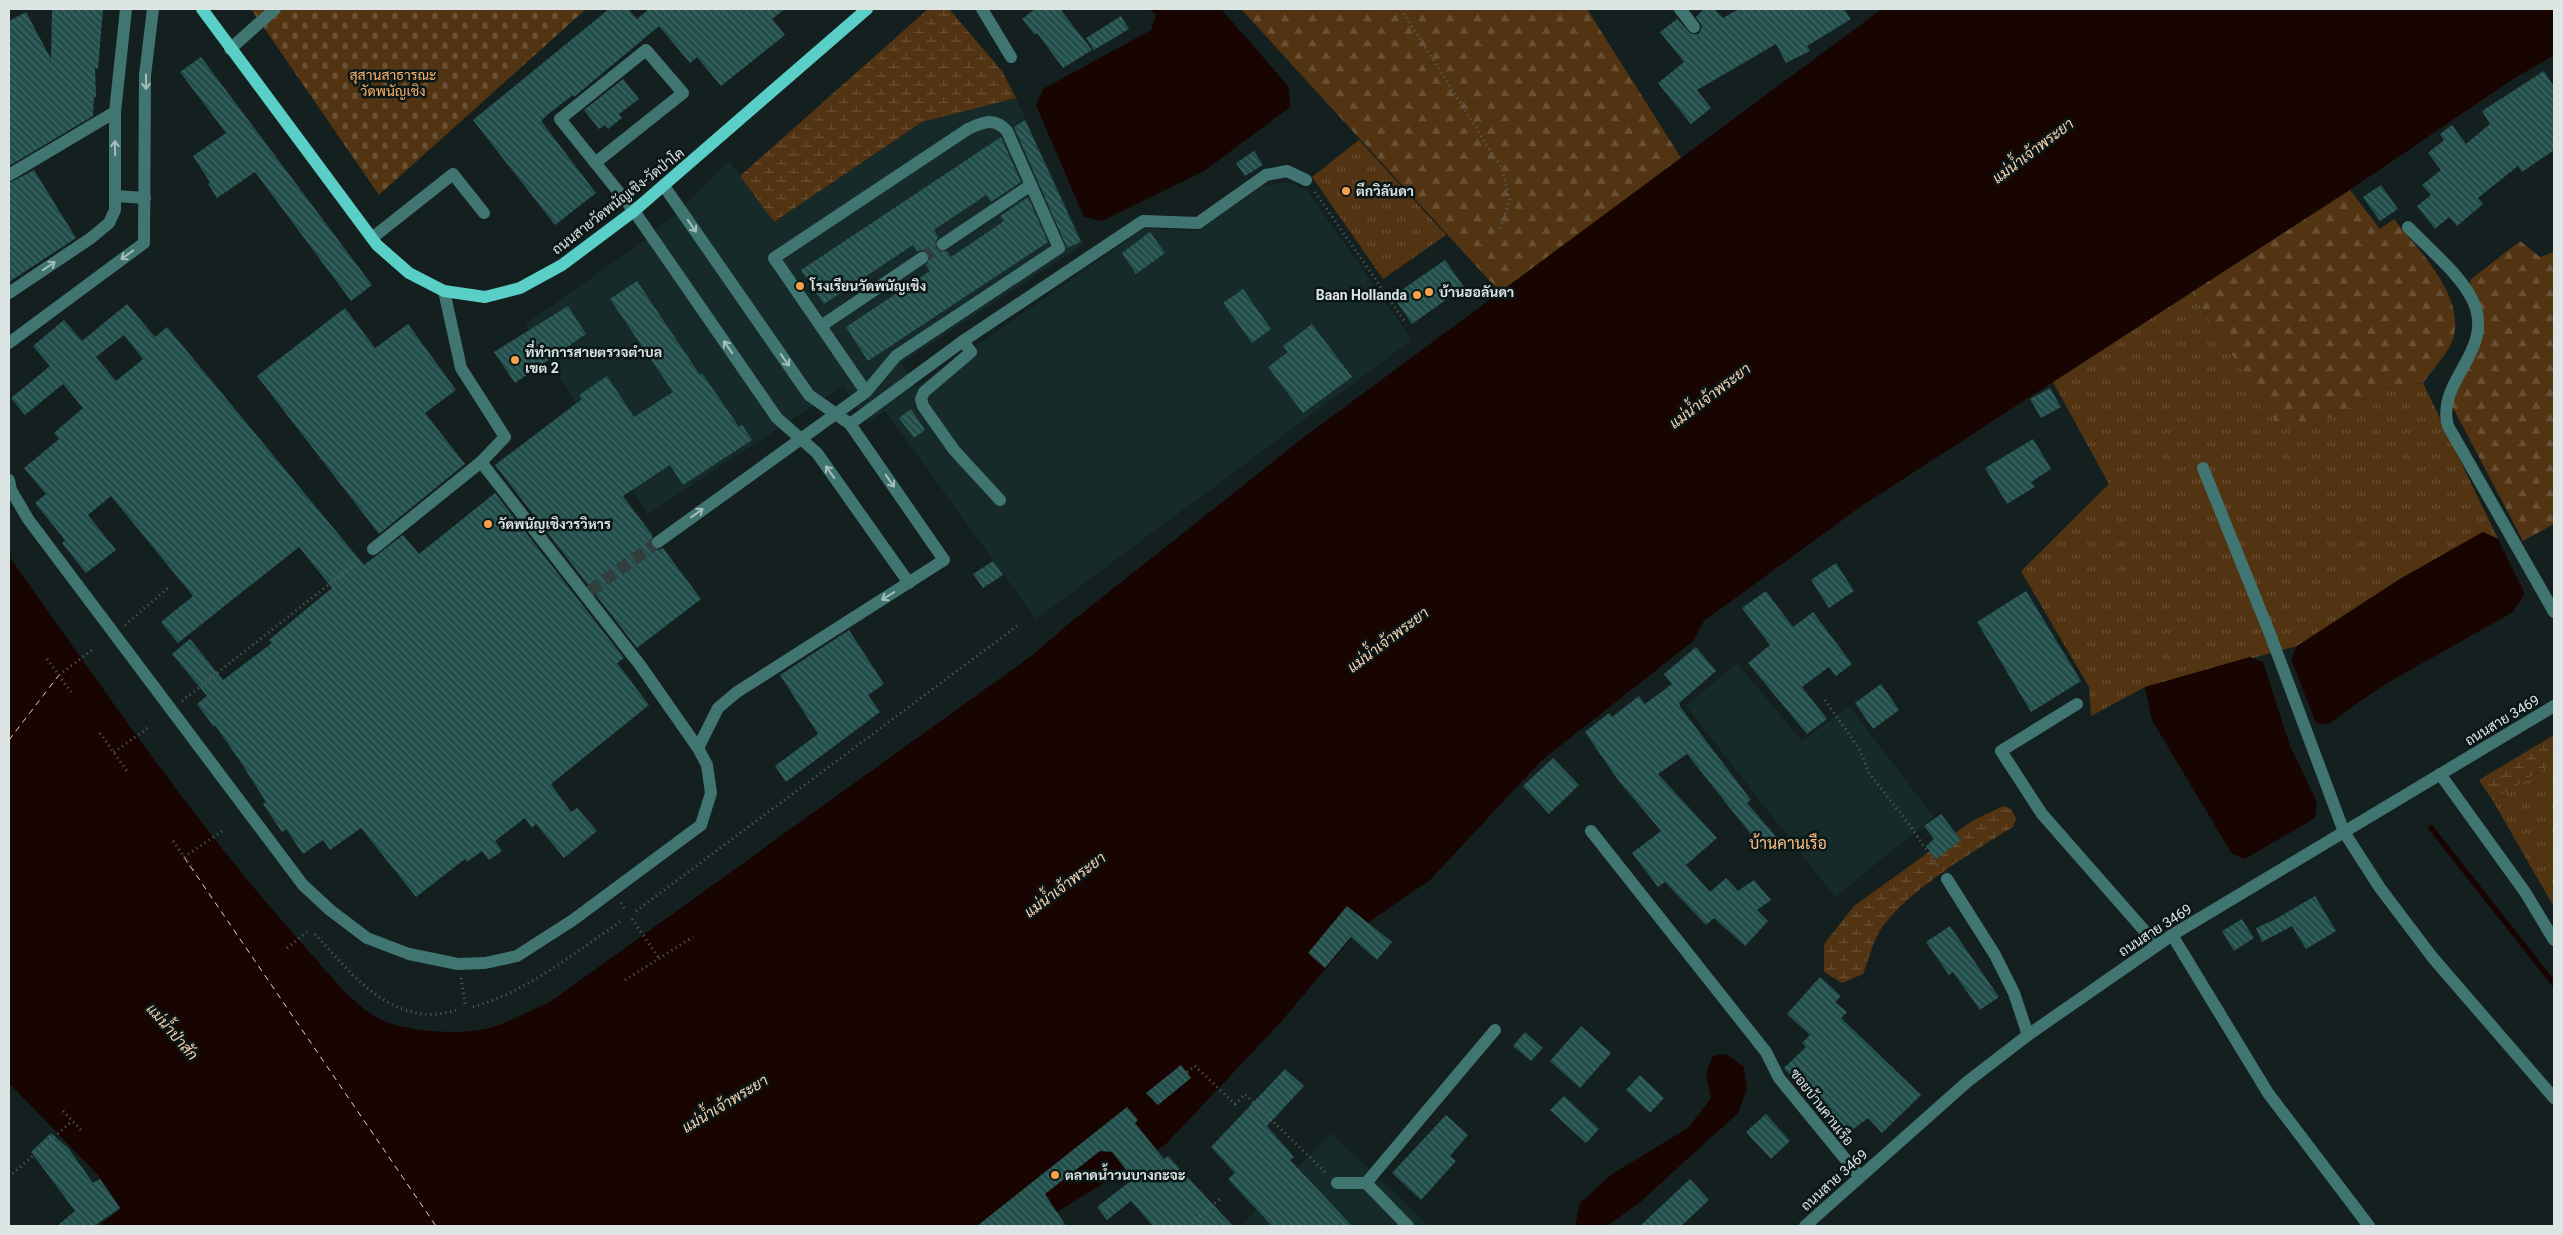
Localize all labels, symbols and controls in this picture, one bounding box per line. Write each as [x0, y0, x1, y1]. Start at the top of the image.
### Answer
park label: สุสานสาธารณะ วัดพนัญเชิง [349, 67, 437, 100]
one-way arrow [141, 73, 151, 89]
water label: แม่น้ำเจ้าพระยา [1986, 111, 2077, 187]
one-way arrow [111, 140, 120, 156]
street label: ถนนสายวัดพนัญเชิง-วัดป่าโค [549, 144, 688, 258]
place label: ตึกวิลันดา [1356, 182, 1414, 199]
marker: ตึกวิลันดา [1340, 185, 1352, 197]
one-way arrow [687, 219, 697, 233]
one-way arrow [121, 250, 134, 261]
one-way arrow [42, 261, 56, 271]
place label: โรงเรียนวัดพนัญเชิง [809, 277, 926, 295]
marker: โรงเรียนวัดพนัญเชิง [794, 280, 806, 292]
place label: บ้านฮอลันดา [1439, 284, 1514, 300]
marker: บ้านฮอลันดา [1423, 286, 1435, 298]
place label: Baan Hollanda [1316, 287, 1407, 303]
marker: Baan Hollanda [1411, 289, 1423, 301]
place label: ที่ทำการสายตรวจตำบล เขต 2 [525, 340, 662, 376]
one-way arrow [723, 340, 733, 354]
one-way arrow [780, 352, 790, 366]
marker: ที่ทำการสายตรวจตำบล เขต 2 [509, 354, 521, 366]
water label: แม่น้ำเจ้าพระยา [1663, 356, 1754, 432]
one-way arrow [825, 465, 835, 479]
one-way arrow [885, 474, 895, 488]
one-way arrow [690, 508, 704, 518]
place label: วัดพนัญเชิงวรวิหาร [498, 516, 611, 533]
marker: วัดพนัญเชิงวรวิหาร [482, 518, 494, 530]
one-way arrow [882, 591, 896, 601]
water label: แม่น้ำเจ้าพระยา [1341, 600, 1432, 676]
street label: ถนนสาย 3469 [2462, 692, 2542, 748]
district label: บ้านคานเรือ [1749, 833, 1827, 853]
water label: แม่น้ำเจ้าพระยา [1018, 845, 1109, 921]
street label: ถนนสาย 3469 [2115, 900, 2195, 960]
water label: แม่น้ำป่าสัก [143, 997, 205, 1064]
street label: ซอยบ้านคานเรือ [1787, 1065, 1858, 1149]
water label: แม่น้ำเจ้าพระยา [677, 1068, 771, 1137]
street label: ถนนสาย 3469 [1797, 1146, 1871, 1214]
place label: ตลาดน้ำวนบางกะจะ [1065, 1163, 1186, 1183]
marker: ตลาดน้ำวนบางกะจะ [1049, 1169, 1061, 1181]

